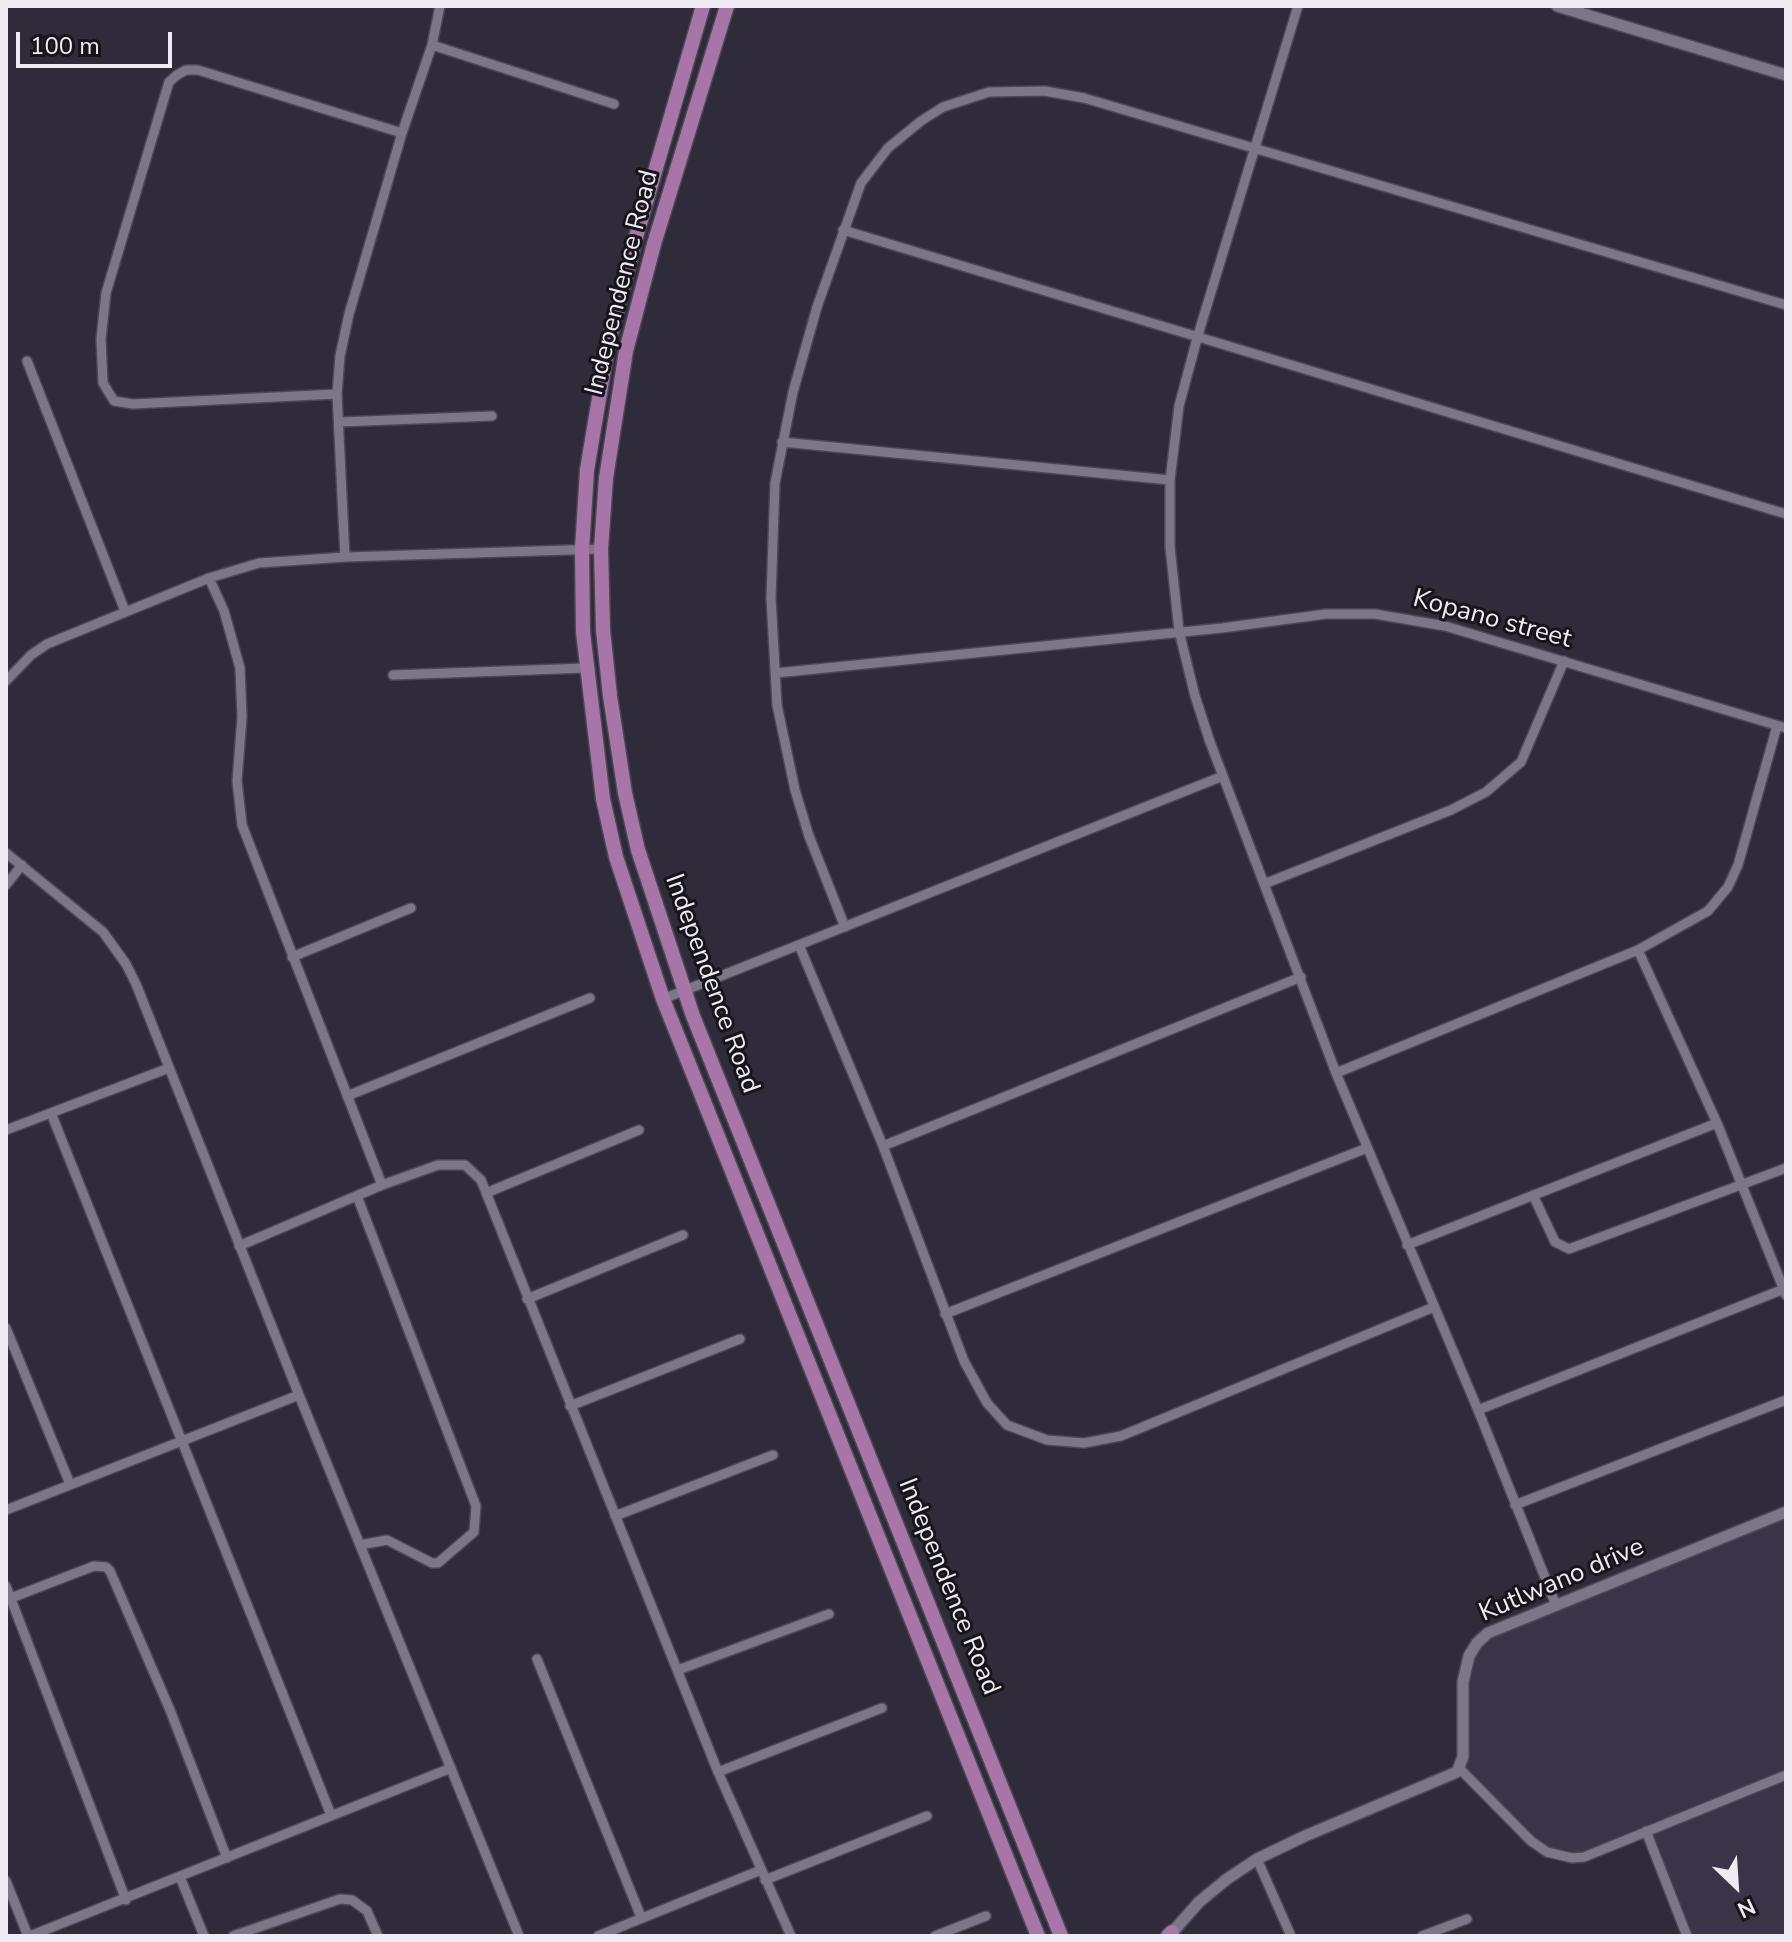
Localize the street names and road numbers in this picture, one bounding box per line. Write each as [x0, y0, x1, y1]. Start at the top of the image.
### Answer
street label: Independence Road [580, 167, 666, 399]
street label: Kopano street [1409, 584, 1575, 656]
street label: Independence Road [657, 870, 765, 1098]
street label: Independence Road [890, 1474, 1006, 1700]
street label: Kutlwano drive [1475, 1532, 1649, 1630]

